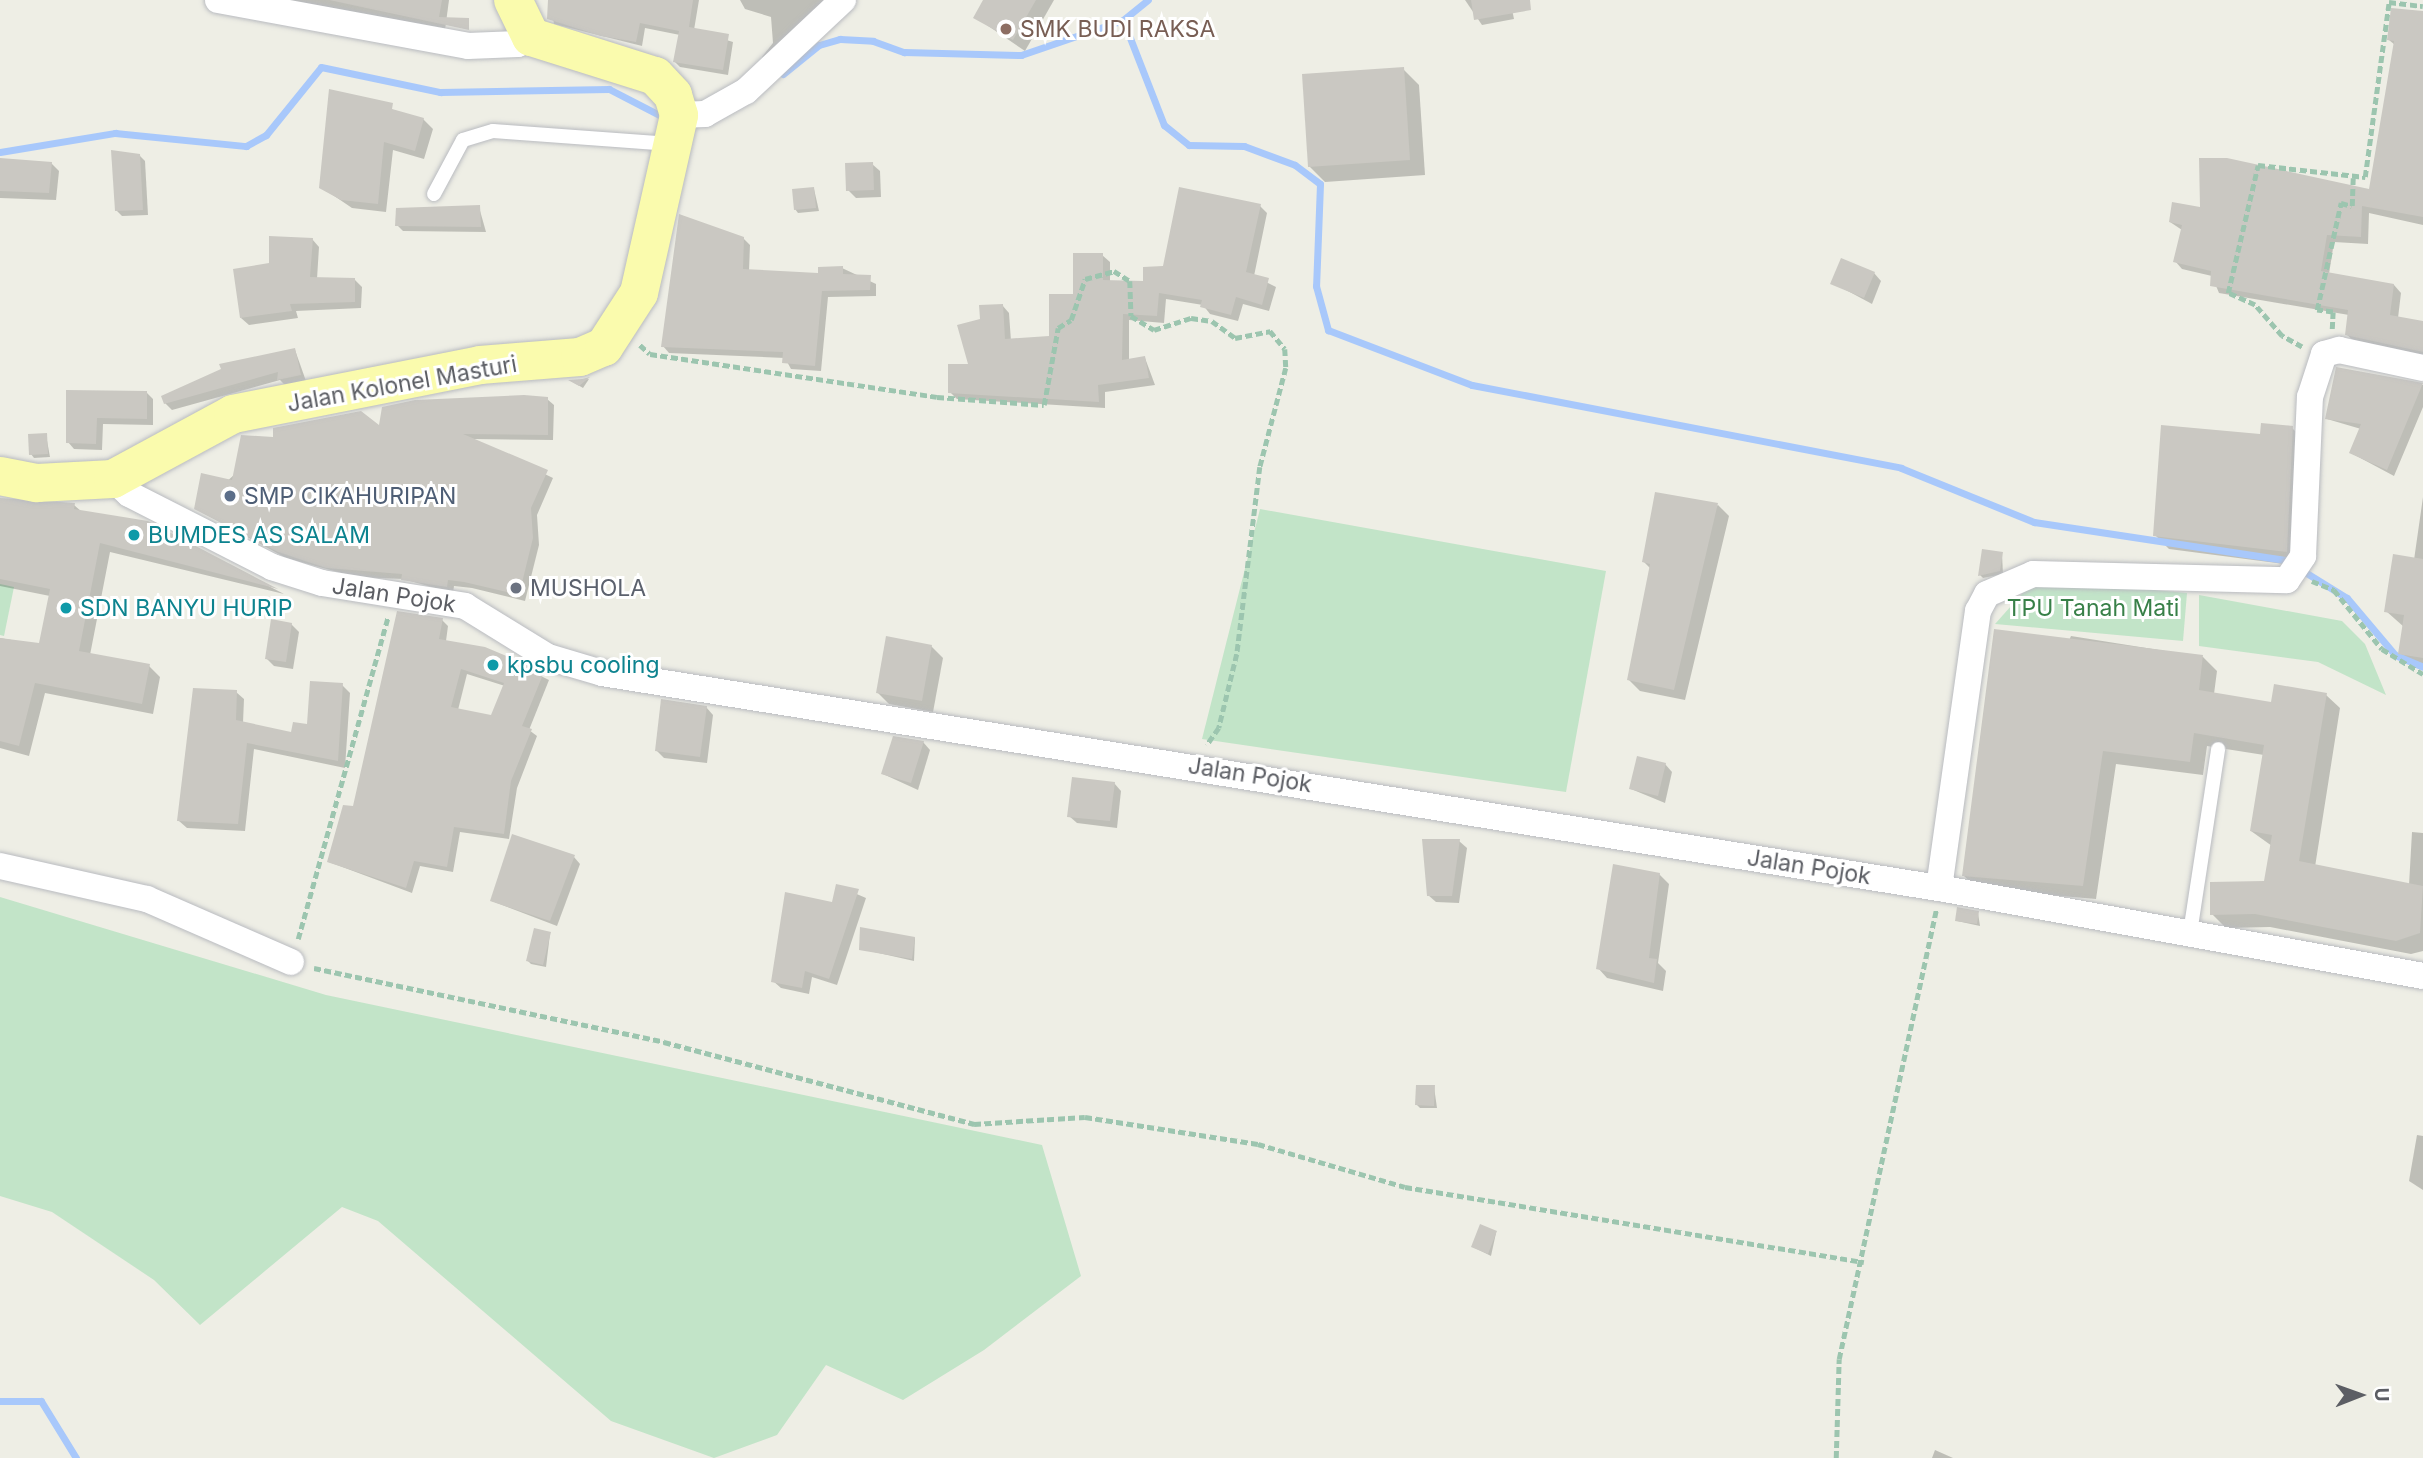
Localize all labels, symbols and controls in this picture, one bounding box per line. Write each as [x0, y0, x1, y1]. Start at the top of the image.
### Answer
place label: SMK BUDI RAKSA [1020, 15, 1215, 43]
marker: SMK BUDI RAKSA [998, 21, 1014, 37]
street label: Jalan Kolonel Masturi [285, 350, 519, 418]
place label: SMP CIKAHURIPAN [244, 482, 456, 510]
marker: SMP CIKAHURIPAN [222, 488, 238, 504]
place label: BUMDES AS SALAM [148, 521, 370, 549]
marker: BUMDES AS SALAM [126, 527, 142, 543]
street label: Jalan Pojok [330, 572, 458, 618]
place label: MUSHOLA [530, 574, 646, 602]
marker: MUSHOLA [508, 580, 524, 596]
place label: SDN BANYU HURIP [80, 594, 292, 622]
park label: TPU Tanah Mati [2007, 594, 2179, 622]
marker: SDN BANYU HURIP [58, 600, 74, 616]
place label: kpsbu cooling [507, 651, 660, 679]
marker: kpsbu cooling [485, 657, 501, 673]
street label: Jalan Pojok [1186, 752, 1314, 798]
street label: Jalan Pojok [1745, 844, 1873, 890]
north arrow [2325, 1360, 2395, 1430]
text: U [2370, 1387, 2393, 1402]

